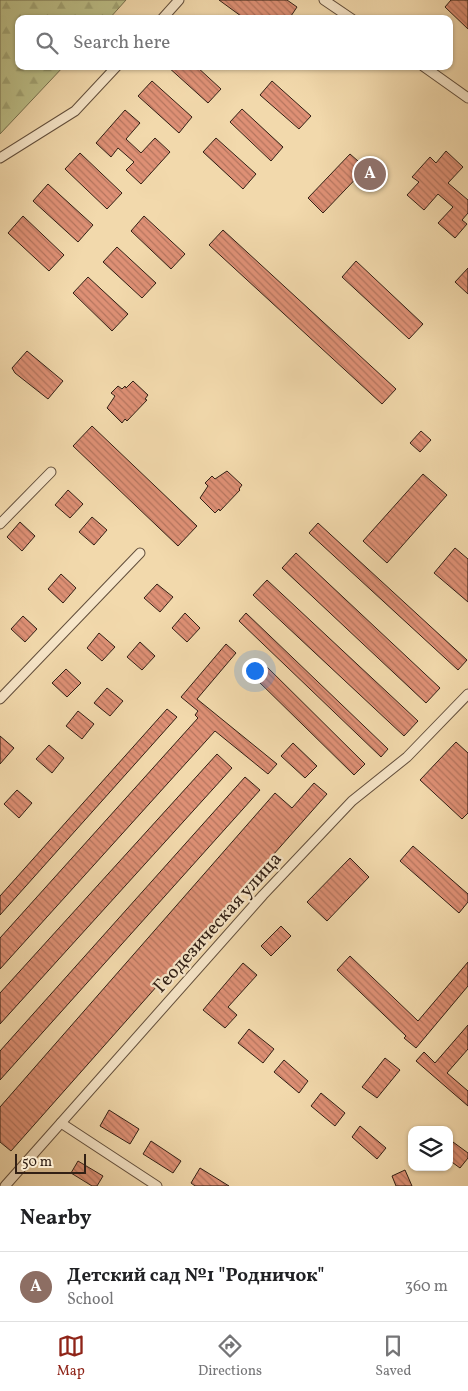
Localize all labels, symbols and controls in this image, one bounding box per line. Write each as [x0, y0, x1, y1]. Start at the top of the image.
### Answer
search box [15, 15, 453, 70]
icon: search [33, 29, 61, 57]
text: Search here [73, 30, 170, 56]
pin: A [354, 155, 386, 193]
your location [242, 658, 268, 684]
street label: Геодезическая улица [148, 847, 288, 999]
map controls [408, 1126, 453, 1171]
button: layers [408, 1126, 453, 1171]
scale bar [15, 1151, 86, 1174]
text: 50 m [22, 1153, 52, 1172]
text: Nearby [20, 1204, 91, 1233]
text: Детский сад №1 "Родничок" [67, 1263, 324, 1289]
text: A [30, 1276, 42, 1298]
text: 360 m [405, 1276, 448, 1298]
text: School [67, 1289, 114, 1311]
tab: Map [57, 1332, 85, 1381]
tab: Directions [198, 1332, 262, 1381]
tab: Saved [375, 1332, 411, 1381]

